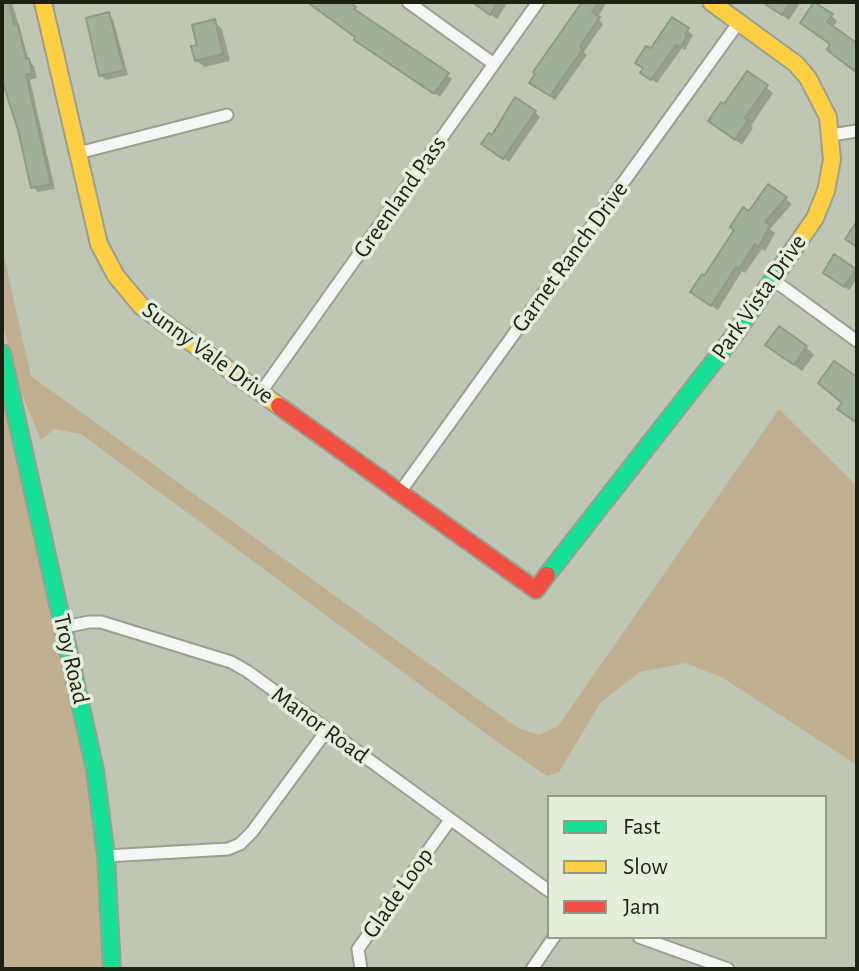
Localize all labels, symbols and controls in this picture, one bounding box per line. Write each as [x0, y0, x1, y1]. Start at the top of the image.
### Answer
street label: Greenland Pass [347, 130, 453, 264]
street label: Garnet Ranch Drive [506, 176, 634, 338]
street label: Park Vista Drive [705, 229, 813, 365]
street label: Sunny Vale Drive [137, 296, 279, 410]
street label: Troy Road [47, 611, 95, 707]
street label: Manor Road [266, 680, 374, 770]
legend [547, 795, 827, 939]
text: Fast [623, 815, 660, 839]
street label: Glade Loop [356, 842, 440, 944]
text: Slow [623, 855, 668, 879]
text: Jam [623, 895, 660, 919]

